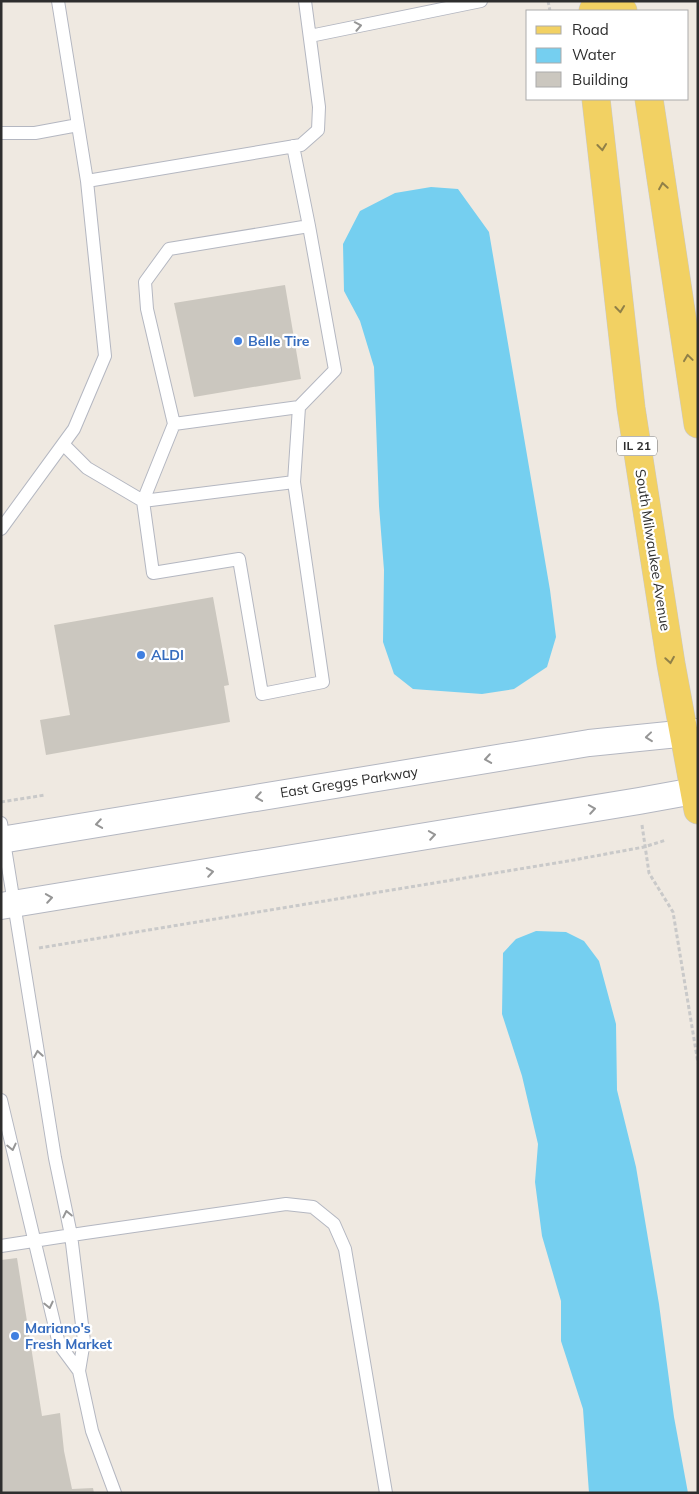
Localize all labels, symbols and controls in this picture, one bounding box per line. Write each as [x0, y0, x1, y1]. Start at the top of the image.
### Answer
legend [526, 10, 689, 100]
text: Road [572, 20, 609, 39]
one-way arrow [353, 21, 362, 31]
text: Water [572, 45, 616, 64]
text: Building [572, 70, 628, 89]
one-way arrow [596, 143, 607, 151]
one-way arrow [658, 181, 668, 190]
one-way arrow [614, 305, 625, 313]
place label: Belle Tire [248, 332, 310, 350]
marker: Belle Tire [232, 335, 244, 347]
one-way arrow [683, 354, 694, 362]
road number: IL 21 [617, 436, 657, 456]
street label: South Milwaukee Avenue [631, 468, 675, 632]
place label: ALDI [151, 646, 184, 664]
marker: ALDI [135, 649, 147, 661]
one-way arrow [665, 656, 675, 664]
one-way arrow [645, 731, 653, 742]
one-way arrow [484, 753, 492, 764]
street label: East Greggs Parkway [279, 762, 420, 802]
one-way arrow [255, 792, 263, 802]
one-way arrow [588, 805, 596, 815]
one-way arrow [94, 818, 103, 828]
one-way arrow [427, 831, 436, 841]
one-way arrow [205, 867, 214, 877]
one-way arrow [46, 893, 54, 904]
one-way arrow [33, 1050, 43, 1059]
one-way arrow [6, 1143, 17, 1151]
one-way arrow [62, 1210, 72, 1219]
one-way arrow [43, 1301, 54, 1310]
place label: Mariano's Fresh Market [25, 1319, 113, 1353]
marker: Mariano's Fresh Market [9, 1330, 21, 1342]

